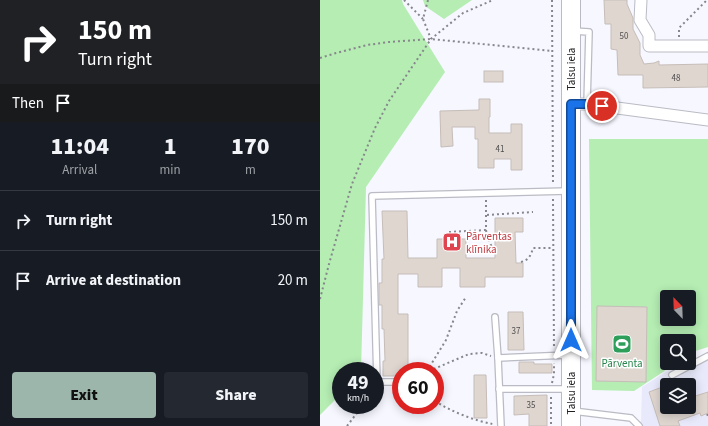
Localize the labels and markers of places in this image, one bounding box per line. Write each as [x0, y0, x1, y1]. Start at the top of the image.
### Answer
pin [585, 89, 619, 123]
place label: Pārventas klīnika [466, 229, 512, 257]
hospital icon: Pārventas klīnika [441, 231, 463, 253]
sports icon: Pārventa [611, 333, 633, 355]
place label: Pārventa [602, 356, 643, 371]

